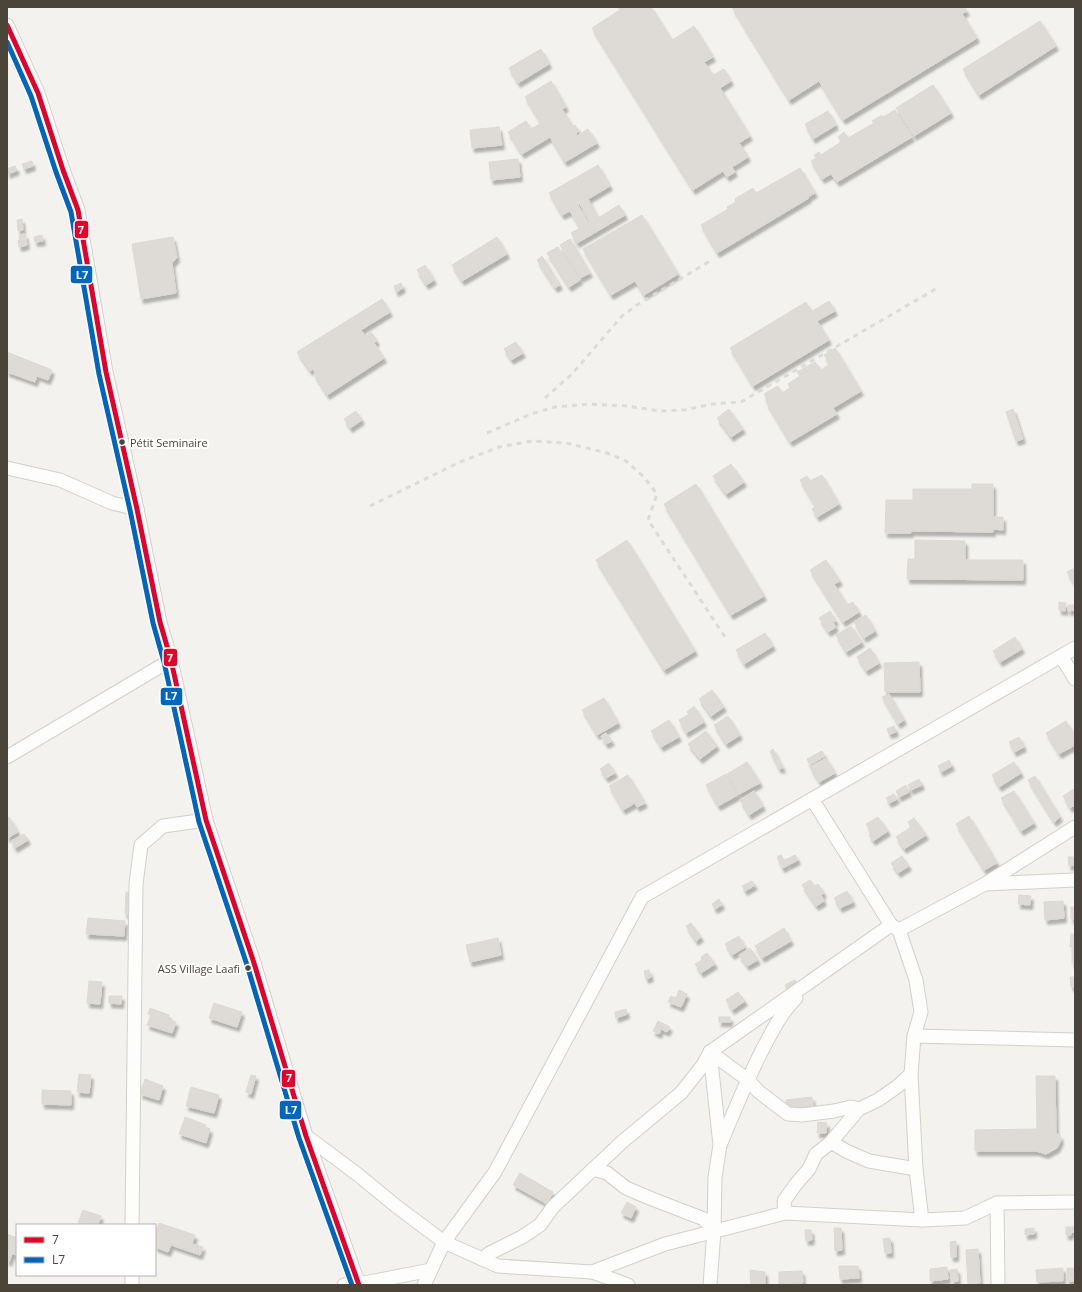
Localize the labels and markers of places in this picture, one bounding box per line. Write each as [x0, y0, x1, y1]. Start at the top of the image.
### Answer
place label: Pétit Seminaire [130, 435, 208, 450]
marker: Pétit Seminaire [117, 437, 127, 447]
place label: ASS Village Laafi [158, 961, 240, 976]
marker: ASS Village Laafi [243, 963, 253, 973]

